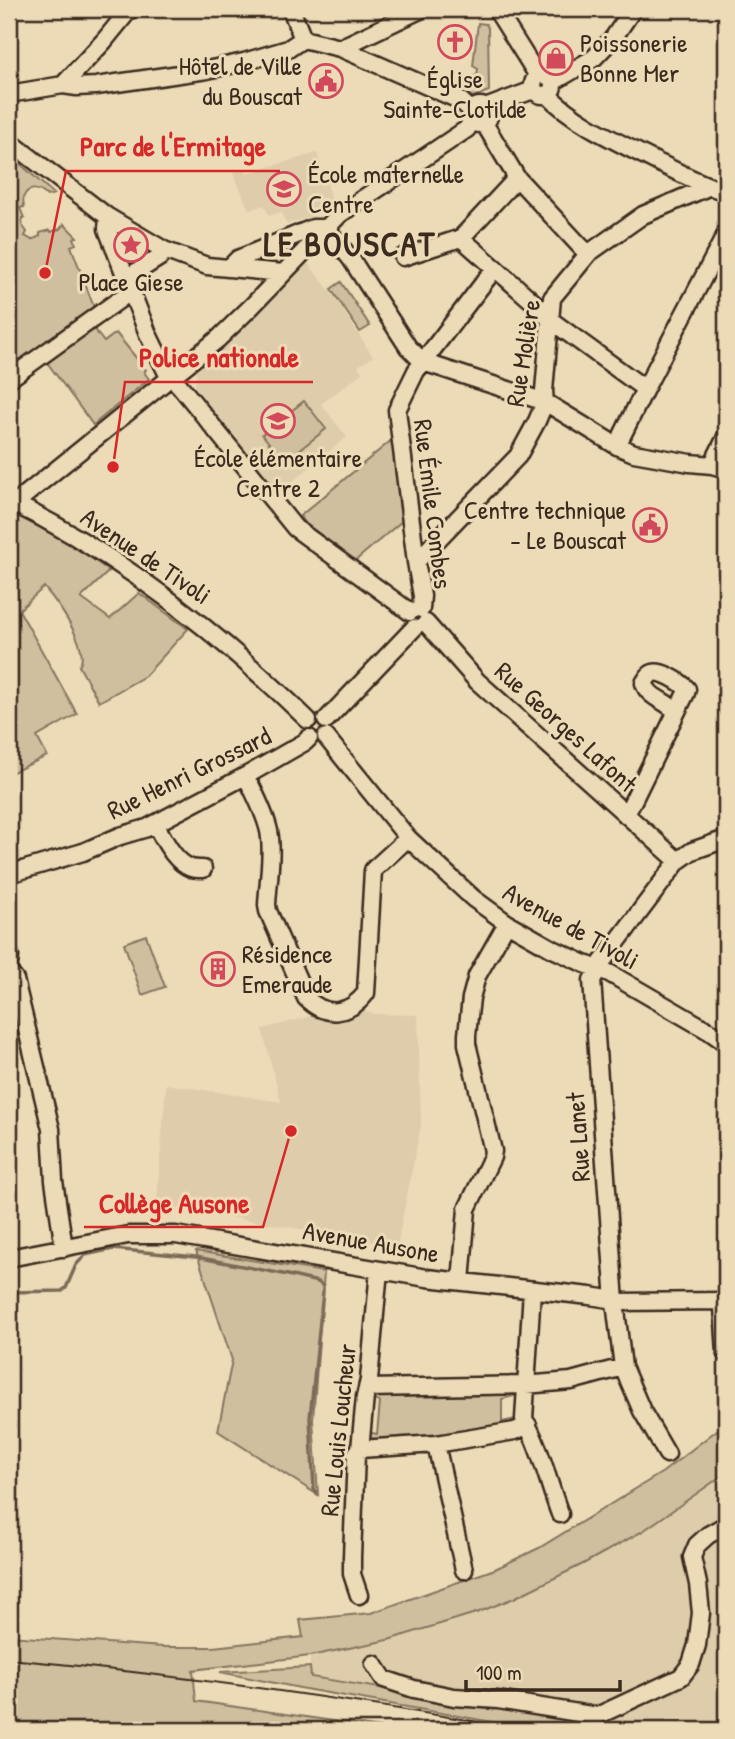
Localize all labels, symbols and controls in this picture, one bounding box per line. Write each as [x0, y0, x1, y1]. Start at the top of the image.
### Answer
church icon: Église Sainte-Clotilde [436, 23, 474, 61]
place label: Poissonerie Bonne Mer [580, 25, 688, 90]
shop icon: Poissonerie Bonne Mer [537, 39, 575, 77]
place label: Hôtel de Ville du Bouscat [179, 48, 303, 113]
place label: Église Sainte-Clotilde [383, 61, 527, 126]
public building icon: Hôtel de Ville du Bouscat [307, 62, 345, 100]
callout: Parc de l'Ermitage [66, 122, 280, 171]
text: Parc de l'Ermitage [80, 127, 267, 166]
place label: École maternelle Centre [308, 156, 464, 221]
school or university icon: École maternelle Centre [265, 170, 303, 208]
district label: LE BOUSCAT [264, 222, 436, 266]
place icon: Place Giese [112, 226, 150, 264]
place label: Place Giese [78, 264, 184, 299]
street label: Rue Molière [497, 297, 548, 409]
callout: Police nationale [125, 333, 313, 382]
text: Police nationale [139, 338, 300, 376]
school or university icon: École élémentaire Centre 2 [259, 402, 297, 440]
street label: Rue Émile Combes [406, 417, 461, 591]
place label: École élémentaire Centre 2 [194, 440, 362, 505]
place label: Centre technique - Le Bouscat [464, 492, 627, 557]
street label: Avenue de Tivoli [74, 499, 218, 612]
public building icon: Centre technique - Le Bouscat [631, 506, 669, 544]
street label: Rue Georges Lafont [488, 653, 646, 801]
street label: Rue Henri Grossard [101, 718, 276, 827]
street label: Avenue de Tivoli [497, 874, 645, 977]
place label: Résidence Emeraude [242, 936, 333, 1001]
building icon: Résidence Emeraude [199, 950, 237, 988]
street label: Rue Lanet [557, 1090, 598, 1183]
callout: Collège Ausone [84, 1178, 263, 1227]
text: Collège Ausone [99, 1184, 250, 1223]
street label: Avenue Ausone [300, 1212, 442, 1271]
street label: Rue Louis Loucheur [311, 1342, 364, 1518]
scale bar [466, 1648, 620, 1692]
text: 100 m [476, 1658, 522, 1687]

